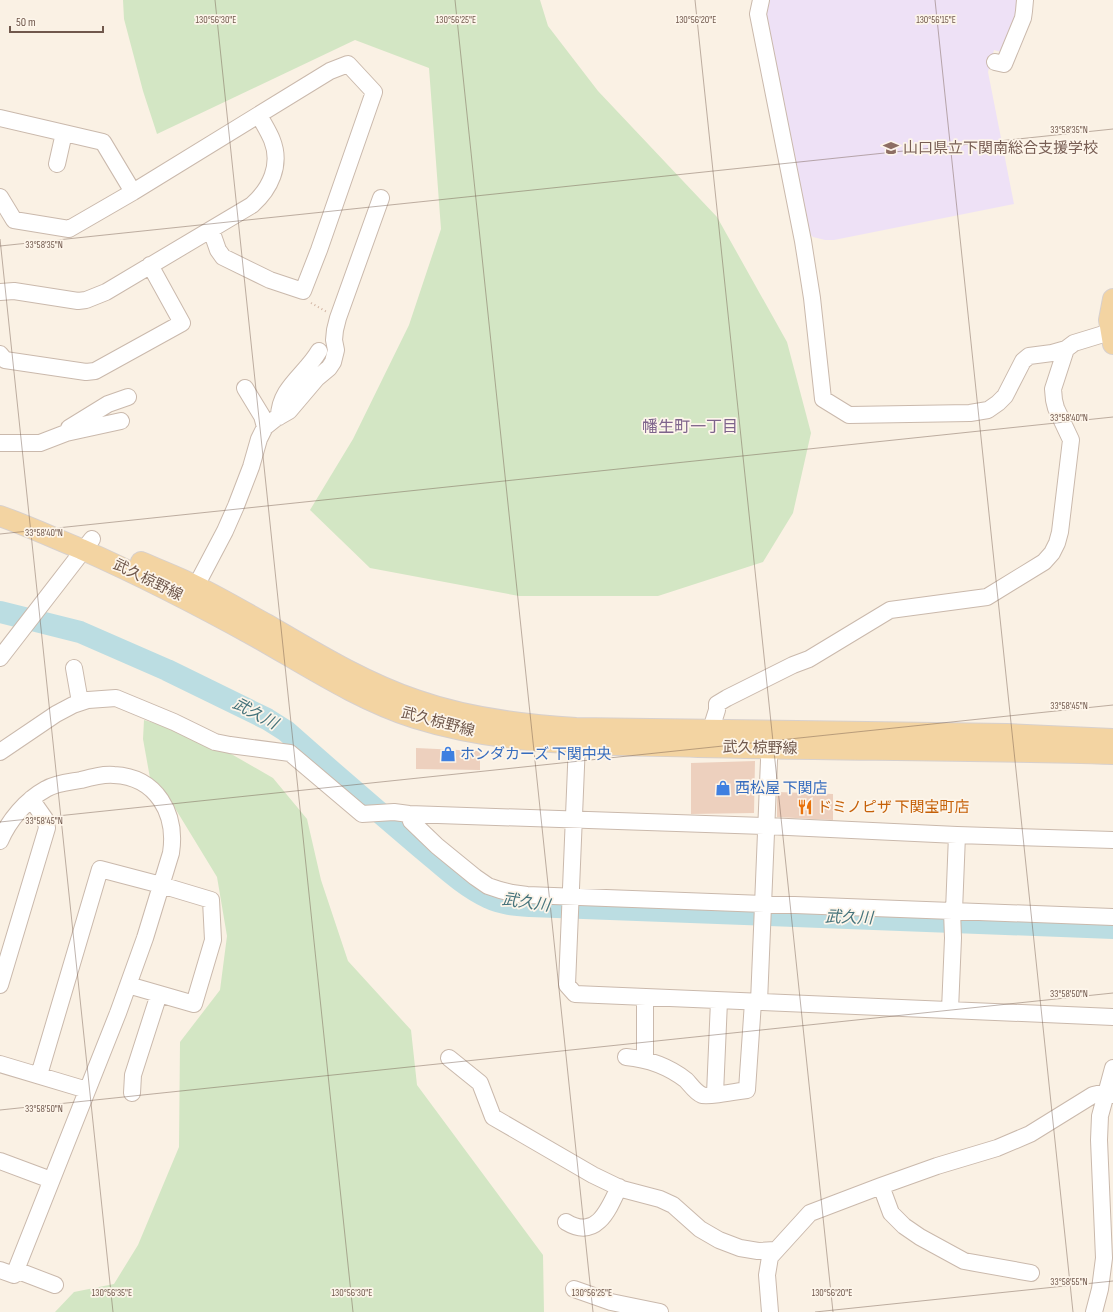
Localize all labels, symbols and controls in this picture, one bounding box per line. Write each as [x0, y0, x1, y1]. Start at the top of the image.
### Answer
scale bar [10, 8, 103, 34]
text: 130°56'30"E [196, 14, 236, 26]
text: 130°56'25"E [436, 14, 476, 26]
text: 130°56'20"E [676, 14, 716, 26]
text: 130°56'15"E [916, 14, 956, 26]
text: 50 m [16, 15, 36, 30]
text: 33°58'35"N [1050, 124, 1088, 136]
school or university icon: 山口県立下関南総合支援学校 [882, 139, 900, 157]
place label: 山口県立下関南総合支援学校 [903, 139, 1098, 158]
text: 33°58'35"N [25, 239, 63, 251]
text: 33°58'40"N [1050, 412, 1088, 424]
district label: 幡生町一丁目 [642, 418, 738, 437]
text: 33°58'40"N [25, 527, 63, 539]
street label: 武久椋野線 [110, 555, 186, 605]
water label: 武久川 [229, 694, 282, 735]
text: 33°58'45"N [1050, 700, 1088, 712]
street label: 武久椋野線 [399, 703, 477, 741]
street label: 武久椋野線 [722, 738, 798, 758]
shop icon: ホンダカーズ 下関中央 [439, 745, 457, 763]
place label: ホンダカーズ 下関中央 [460, 745, 612, 764]
shop icon: 西松屋 下関店 [714, 779, 732, 797]
place label: 西松屋 下関店 [735, 779, 827, 798]
restaurant icon: ドミノピザ 下関宝町店 [796, 798, 814, 816]
place label: ドミノピザ 下関宝町店 [817, 798, 969, 817]
text: 33°58'45"N [25, 815, 63, 827]
water label: 武久川 [501, 890, 553, 916]
water label: 武久川 [825, 908, 875, 928]
text: 33°58'50"N [1050, 988, 1088, 1000]
text: 33°58'50"N [25, 1103, 63, 1115]
text: 33°58'55"N [1050, 1276, 1088, 1288]
text: 130°56'35"E [92, 1287, 132, 1299]
text: 130°56'30"E [332, 1287, 372, 1299]
text: 130°56'25"E [572, 1287, 612, 1299]
text: 130°56'20"E [812, 1287, 852, 1299]

